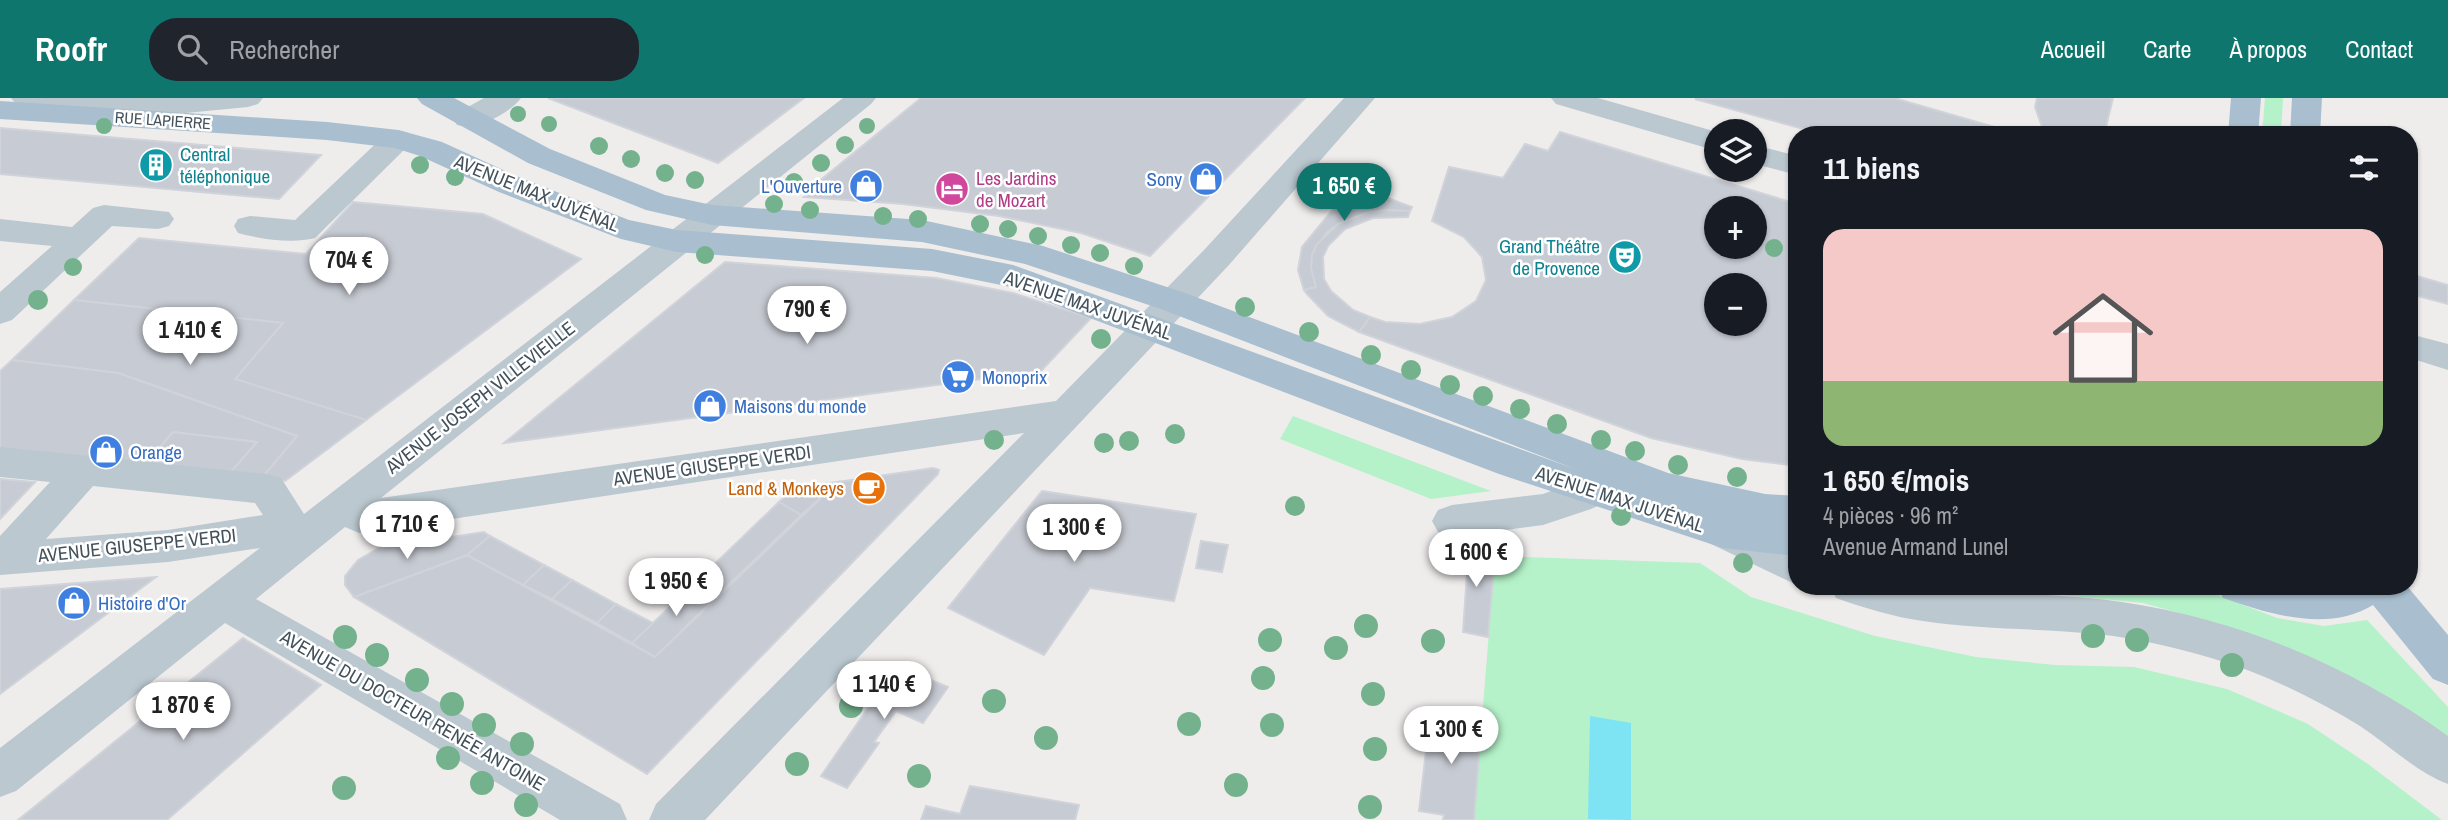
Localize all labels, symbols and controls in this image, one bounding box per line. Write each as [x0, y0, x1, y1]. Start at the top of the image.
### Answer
search box [149, 18, 639, 81]
text: Roofr [35, 27, 107, 71]
icon: search [173, 30, 211, 68]
text: Rechercher [229, 32, 339, 67]
text: Accueil [2041, 33, 2105, 65]
text: Carte [2143, 33, 2191, 65]
text: À propos [2229, 33, 2307, 65]
text: Contact [2345, 33, 2413, 65]
street label: RUE LAPIERRE [114, 106, 212, 134]
map controls [1704, 119, 1767, 336]
button: layers [1704, 119, 1767, 182]
place label: Central téléphonique [180, 141, 270, 189]
building icon: Central téléphonique [137, 146, 175, 184]
street label: AVENUE MAX JUVÉNAL [450, 148, 624, 238]
text: 11 biens [1823, 148, 1920, 188]
icon: filters [2345, 149, 2383, 187]
shop icon: Sony [1187, 160, 1225, 198]
pin: 1 650 € [1279, 164, 1409, 223]
place label: Les Jardins de Mozart [976, 165, 1057, 213]
place label: Sony [1146, 166, 1182, 192]
shop icon: L'Ouverture [847, 167, 885, 205]
hotel icon: Les Jardins de Mozart [933, 170, 971, 208]
text: 1 650 € [1313, 170, 1375, 201]
place label: L'Ouverture [761, 173, 842, 199]
button: + [1704, 196, 1767, 259]
place label: Grand Théâtre de Provence [1499, 233, 1600, 281]
pin: 704 € [300, 238, 398, 297]
theatre icon: Grand Théâtre de Provence [1606, 238, 1644, 276]
text: 704 € [325, 244, 373, 275]
street label: AVENUE MAX JUVÉNAL [1000, 264, 1176, 346]
button: − [1704, 273, 1767, 336]
icon: home [2040, 275, 2166, 401]
pin: 790 € [758, 286, 856, 346]
text: 790 € [783, 293, 831, 324]
pin: 1 410 € [125, 308, 255, 367]
text: 1 410 € [159, 314, 221, 345]
street label: AVENUE JOSEPH VILLEVIEILLE [379, 315, 580, 480]
supermarket icon: Monoprix [939, 358, 977, 396]
place label: Monoprix [982, 364, 1047, 390]
shop icon: Maisons du monde [691, 387, 729, 425]
place label: Maisons du monde [734, 393, 867, 419]
shop icon: Orange [87, 433, 125, 471]
street label: AVENUE GIUSEPPE VERDI [611, 438, 812, 492]
place label: Orange [130, 439, 182, 465]
street label: AVENUE MAX JUVÉNAL [1532, 459, 1708, 539]
text: 1 650 €/mois [1823, 460, 1969, 500]
cafe icon: Land & Monkeys [850, 469, 888, 507]
place label: Land & Monkeys [728, 475, 844, 501]
text: 4 pièces · 96 m² [1823, 500, 1958, 531]
pin: 1 710 € [342, 502, 472, 561]
pin: 1 300 € [1009, 504, 1139, 564]
text: 1 710 € [376, 508, 438, 539]
text: 1 300 € [1043, 511, 1105, 542]
street label: AVENUE GIUSEPPE VERDI [36, 522, 237, 568]
pin: 1 600 € [1411, 530, 1541, 589]
text: Avenue Armand Lunel [1823, 531, 2008, 562]
text: 1 600 € [1445, 536, 1507, 567]
pin: 1 950 € [611, 559, 741, 618]
text: 1 950 € [645, 565, 707, 596]
shop icon: Histoire d'Or [55, 584, 93, 622]
place label: Histoire d'Or [98, 590, 187, 616]
street label: AVENUE DU DOCTEUR RENÉE ANTOINE [275, 623, 550, 797]
pin: 1 140 € [819, 662, 949, 721]
text: 1 140 € [853, 668, 915, 699]
pin: 1 870 € [118, 682, 248, 742]
text: 1 870 € [152, 689, 214, 720]
pin: 1 300 € [1386, 706, 1516, 766]
text: 1 300 € [1420, 713, 1482, 744]

